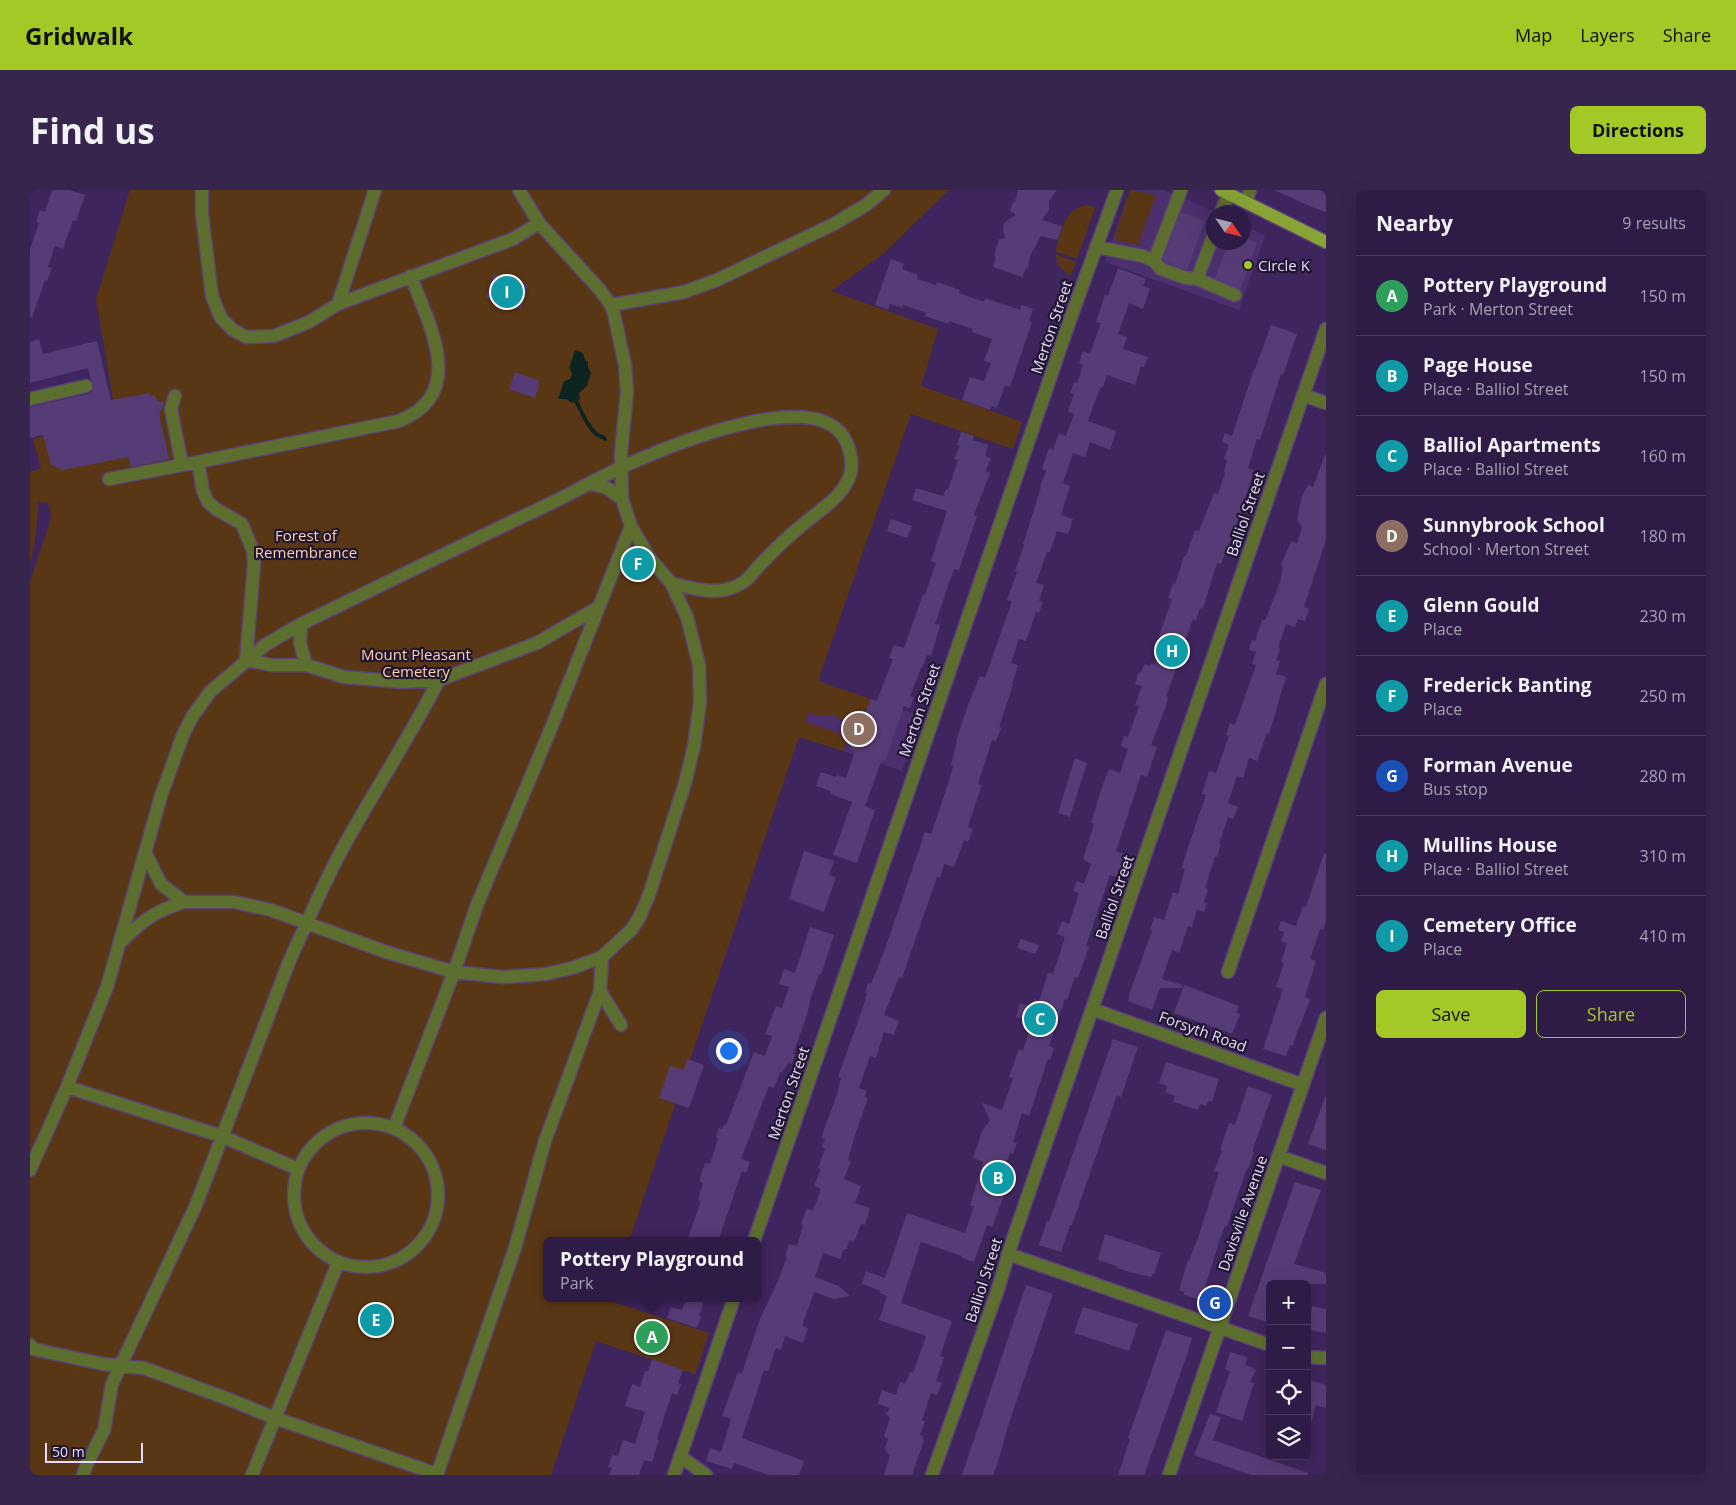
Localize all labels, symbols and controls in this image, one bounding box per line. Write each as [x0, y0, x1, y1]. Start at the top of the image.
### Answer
text: Gridwalk [25, 19, 133, 52]
text: Map [1515, 23, 1552, 47]
text: Layers [1580, 23, 1635, 47]
text: Share [1663, 23, 1711, 47]
button: Directions [1570, 106, 1706, 154]
text: Find us [30, 107, 155, 154]
north arrow [1206, 205, 1251, 250]
text: Nearby [1376, 209, 1453, 237]
text: 9 results [1622, 212, 1686, 234]
place label: Circle K [1258, 255, 1311, 275]
marker: Circle K [1242, 259, 1254, 271]
text: Pottery Playground [1423, 272, 1607, 298]
pin: I [491, 273, 523, 311]
street label: Merton Street [1026, 278, 1076, 376]
text: A [1386, 285, 1398, 307]
text: 150 m [1640, 285, 1686, 307]
text: Park · Merton Street [1423, 298, 1573, 320]
text: Page House [1423, 352, 1533, 378]
text: B [1387, 365, 1397, 387]
text: 150 m [1640, 365, 1686, 387]
text: Place · Balliol Street [1423, 378, 1569, 400]
text: Balliol Apartments [1423, 432, 1601, 458]
text: C [1387, 445, 1397, 467]
text: 160 m [1640, 445, 1686, 467]
text: Place · Balliol Street [1423, 458, 1569, 480]
street label: Balliol Street [1221, 469, 1269, 559]
text: Sunnybrook School [1423, 512, 1605, 538]
park label: Forest of Remembrance [255, 525, 357, 562]
text: D [1386, 525, 1398, 547]
text: 180 m [1640, 525, 1686, 547]
text: School · Merton Street [1423, 538, 1589, 560]
pin: F [622, 545, 654, 583]
text: Glenn Gould [1423, 592, 1540, 618]
text: E [1388, 605, 1396, 627]
text: 230 m [1640, 605, 1686, 627]
text: Place [1423, 618, 1462, 640]
pin: H [1156, 632, 1188, 670]
park label: Mount Pleasant Cemetery [361, 644, 471, 681]
street label: Merton Street [894, 661, 944, 759]
text: Frederick Banting [1423, 672, 1591, 698]
text: F [1388, 685, 1396, 707]
text: 250 m [1640, 685, 1686, 707]
text: Place [1423, 698, 1462, 720]
pin: D [843, 710, 875, 748]
text: Forman Avenue [1423, 752, 1573, 778]
text: G [1386, 765, 1398, 787]
text: 280 m [1640, 765, 1686, 787]
text: Bus stop [1423, 778, 1488, 800]
text: Mullins House [1423, 832, 1557, 858]
text: H [1386, 845, 1398, 867]
text: 310 m [1640, 845, 1686, 867]
street label: Balliol Street [1090, 852, 1138, 942]
text: Place · Balliol Street [1423, 858, 1569, 880]
text: Cemetery Office [1423, 912, 1577, 938]
text: I [1389, 925, 1395, 947]
text: 410 m [1640, 925, 1686, 947]
text: Place [1423, 938, 1462, 960]
button: Save [1376, 990, 1526, 1038]
button: Share [1536, 990, 1686, 1038]
pin: C [1024, 1000, 1056, 1038]
street label: Forsyth Road [1156, 1006, 1250, 1056]
your location [716, 1038, 742, 1064]
street label: Merton Street [763, 1044, 813, 1142]
street label: Davisville Avenue [1213, 1153, 1271, 1273]
pin: B [982, 1159, 1014, 1197]
street label: Balliol Street [960, 1235, 1006, 1325]
popup [543, 1237, 761, 1302]
text: Pottery Playground [560, 1246, 744, 1272]
text: Park [560, 1272, 594, 1294]
map controls [1266, 1280, 1311, 1460]
button: + [1266, 1280, 1311, 1325]
pin: G [1199, 1284, 1231, 1322]
pin: E [360, 1301, 392, 1339]
pin: A [636, 1318, 668, 1356]
button: − [1266, 1325, 1311, 1370]
button: locate [1266, 1370, 1311, 1415]
button: layers [1266, 1415, 1311, 1460]
scale bar [45, 1440, 142, 1463]
text: 50 m [52, 1442, 85, 1461]

